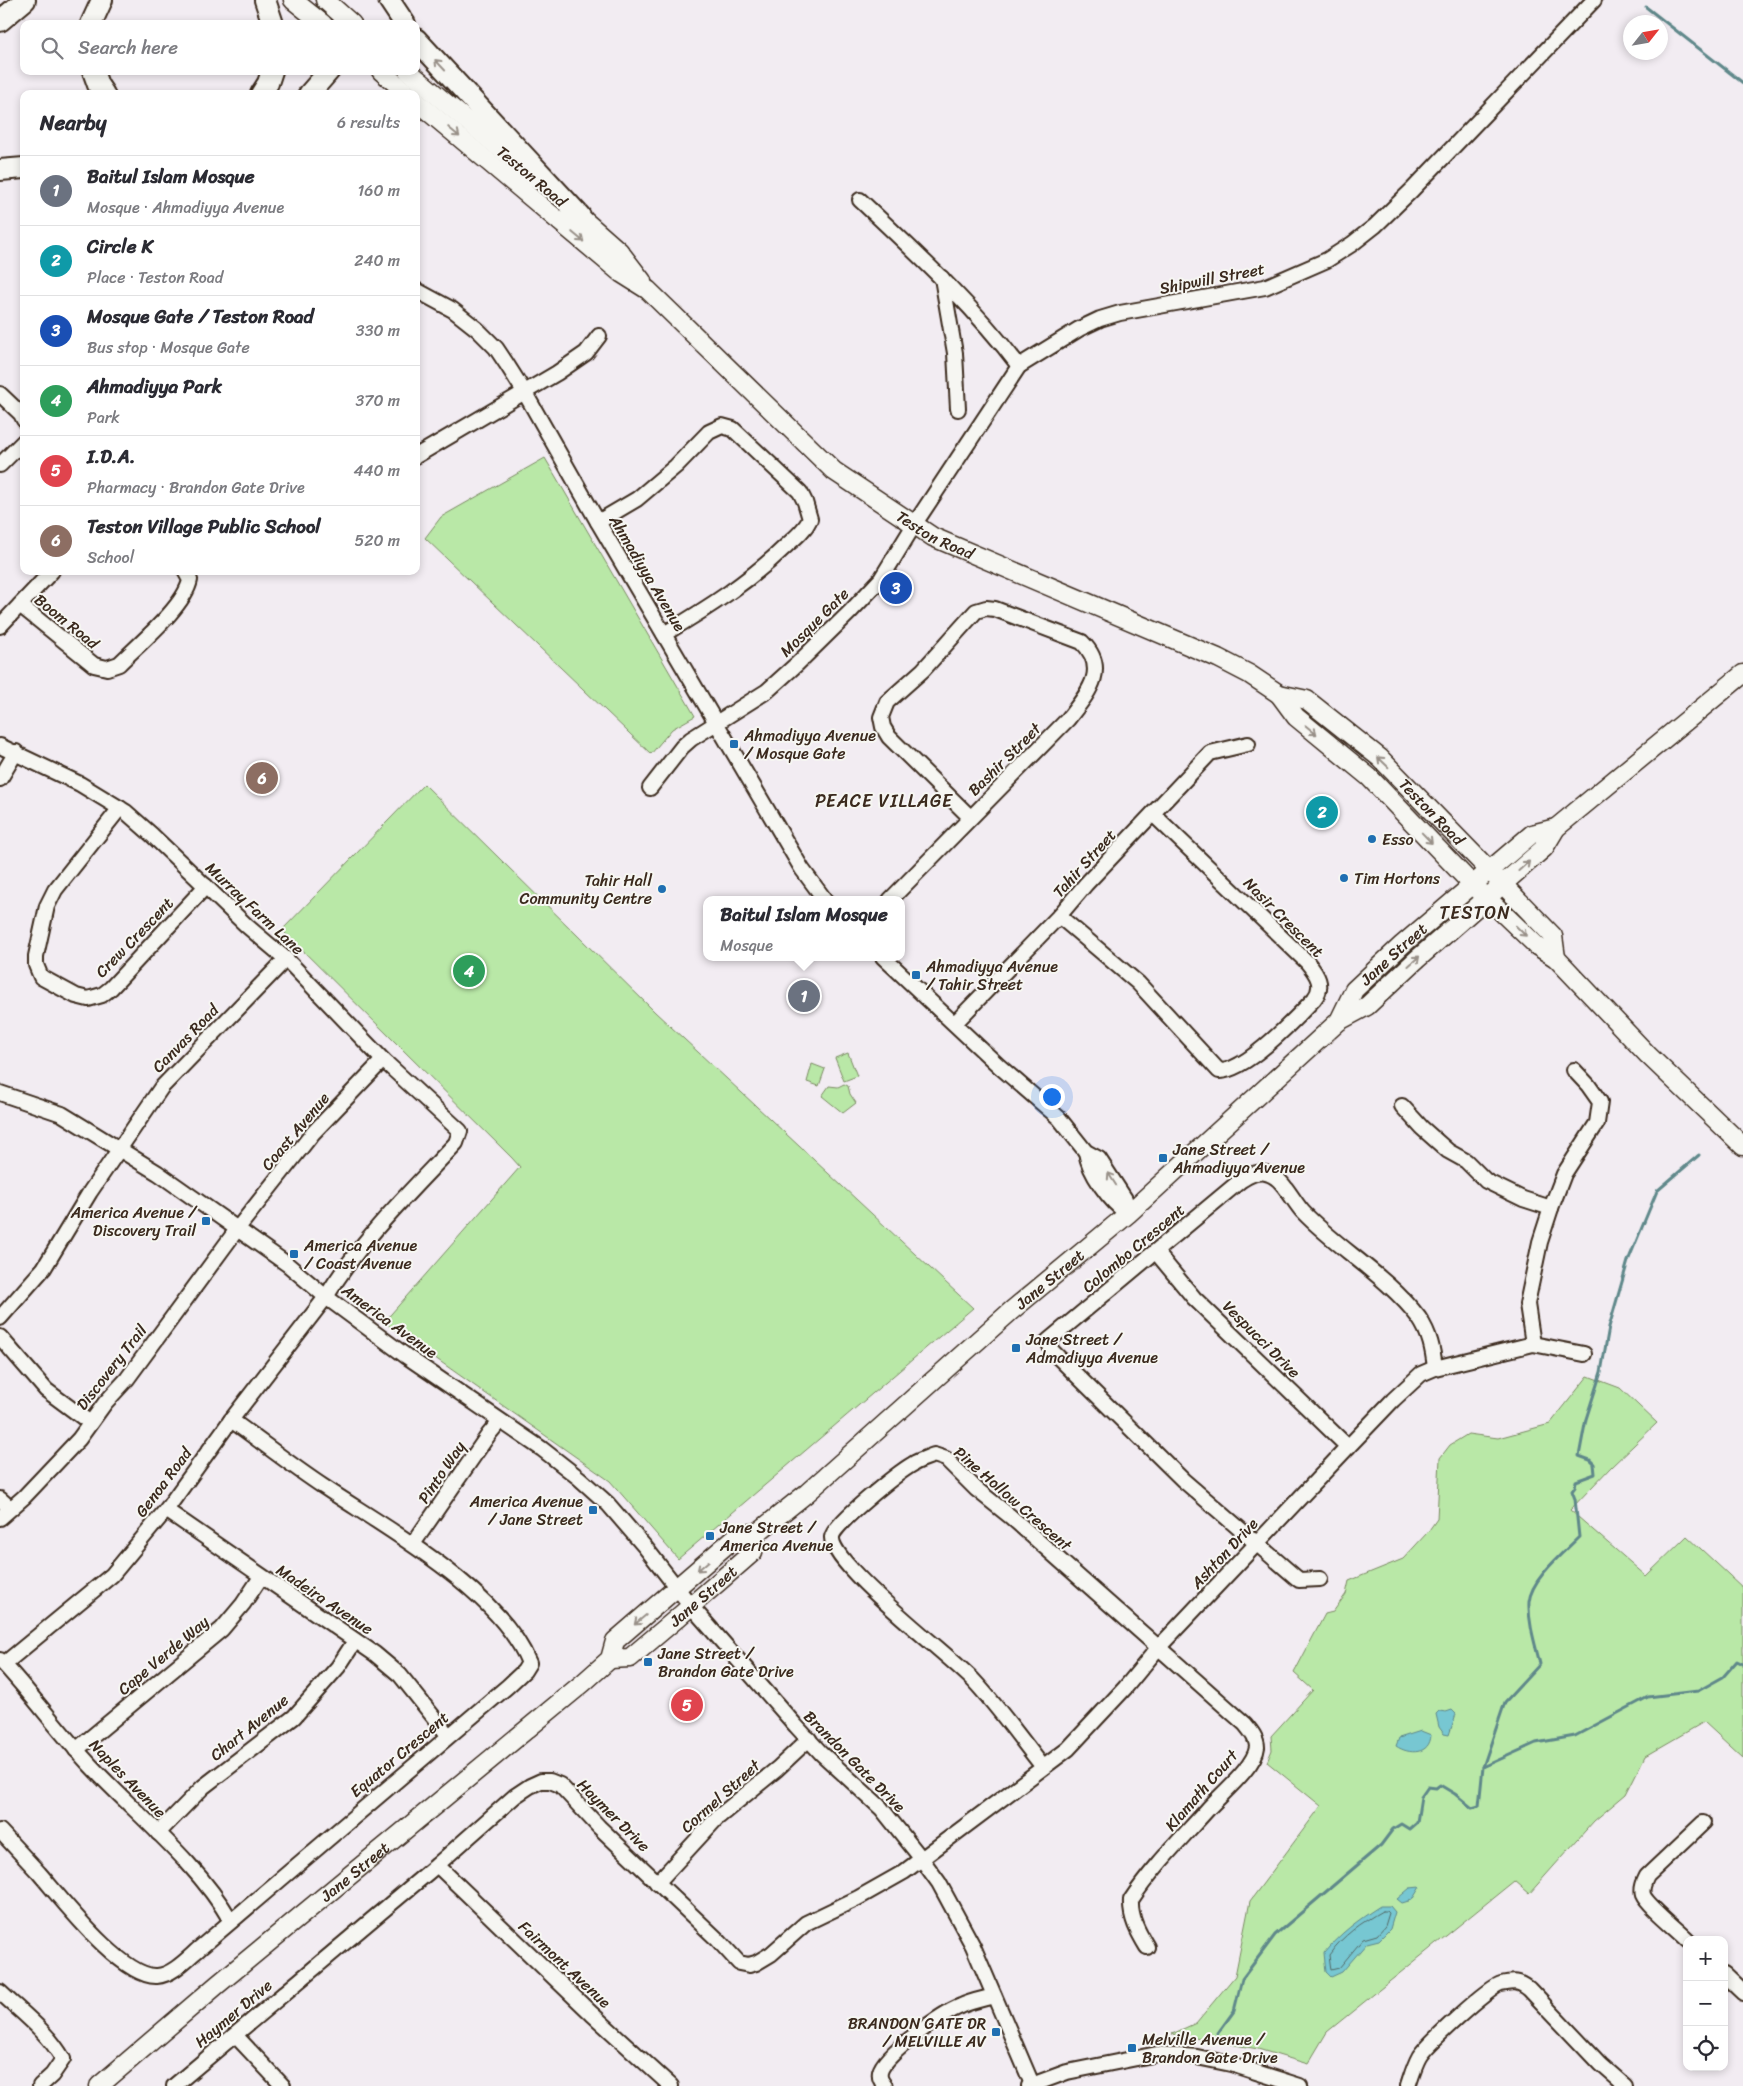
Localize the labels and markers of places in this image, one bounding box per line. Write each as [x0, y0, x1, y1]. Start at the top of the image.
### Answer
pin: 3 [880, 569, 912, 607]
place label: Ahmadiyya Avenue / Mosque Gate [743, 721, 876, 768]
marker: Ahmadiyya Avenue / Mosque Gate [728, 738, 740, 750]
pin: 6 [246, 759, 278, 797]
pin: 2 [1306, 793, 1338, 831]
place label: Esso [1382, 825, 1414, 854]
marker: Esso [1366, 833, 1378, 845]
place label: Tim Hortons [1354, 864, 1441, 893]
place label: Tahir Hall Community Centre [520, 866, 652, 913]
marker: Tim Hortons [1338, 872, 1350, 884]
marker: Tahir Hall Community Centre [656, 883, 668, 895]
pin: 4 [453, 952, 485, 990]
place label: Ahmadiyya Avenue / Tahir Street [925, 952, 1058, 999]
marker: Ahmadiyya Avenue / Tahir Street [910, 969, 922, 981]
pin: 1 [788, 977, 820, 1015]
place label: Jane Street / Ahmadiyya Avenue [1172, 1135, 1305, 1182]
marker: Jane Street / Ahmadiyya Avenue [1157, 1152, 1169, 1164]
place label: America Avenue / Discovery Trail [70, 1198, 198, 1245]
marker: America Avenue / Discovery Trail [200, 1215, 212, 1227]
place label: America Avenue / Coast Avenue [303, 1231, 418, 1278]
marker: America Avenue / Coast Avenue [288, 1248, 300, 1260]
place label: Jane Street / Admadiyya Avenue [1025, 1325, 1158, 1372]
marker: Jane Street / Admadiyya Avenue [1010, 1342, 1022, 1354]
place label: America Avenue / Jane Street [469, 1487, 583, 1534]
marker: America Avenue / Jane Street [587, 1504, 599, 1516]
place label: Jane Street / America Avenue [719, 1513, 834, 1560]
marker: Jane Street / America Avenue [704, 1530, 716, 1542]
place label: Jane Street / Brandon Gate Drive [657, 1639, 794, 1686]
marker: Jane Street / Brandon Gate Drive [642, 1656, 654, 1668]
pin: 5 [671, 1686, 703, 1724]
place label: BRANDON GATE DR / MELVILLE AV [848, 2009, 986, 2056]
place label: Melville Avenue / Brandon Gate Drive [1142, 2025, 1278, 2072]
marker: BRANDON GATE DR / MELVILLE AV [990, 2026, 1002, 2038]
marker: Melville Avenue / Brandon Gate Drive [1126, 2042, 1138, 2054]

